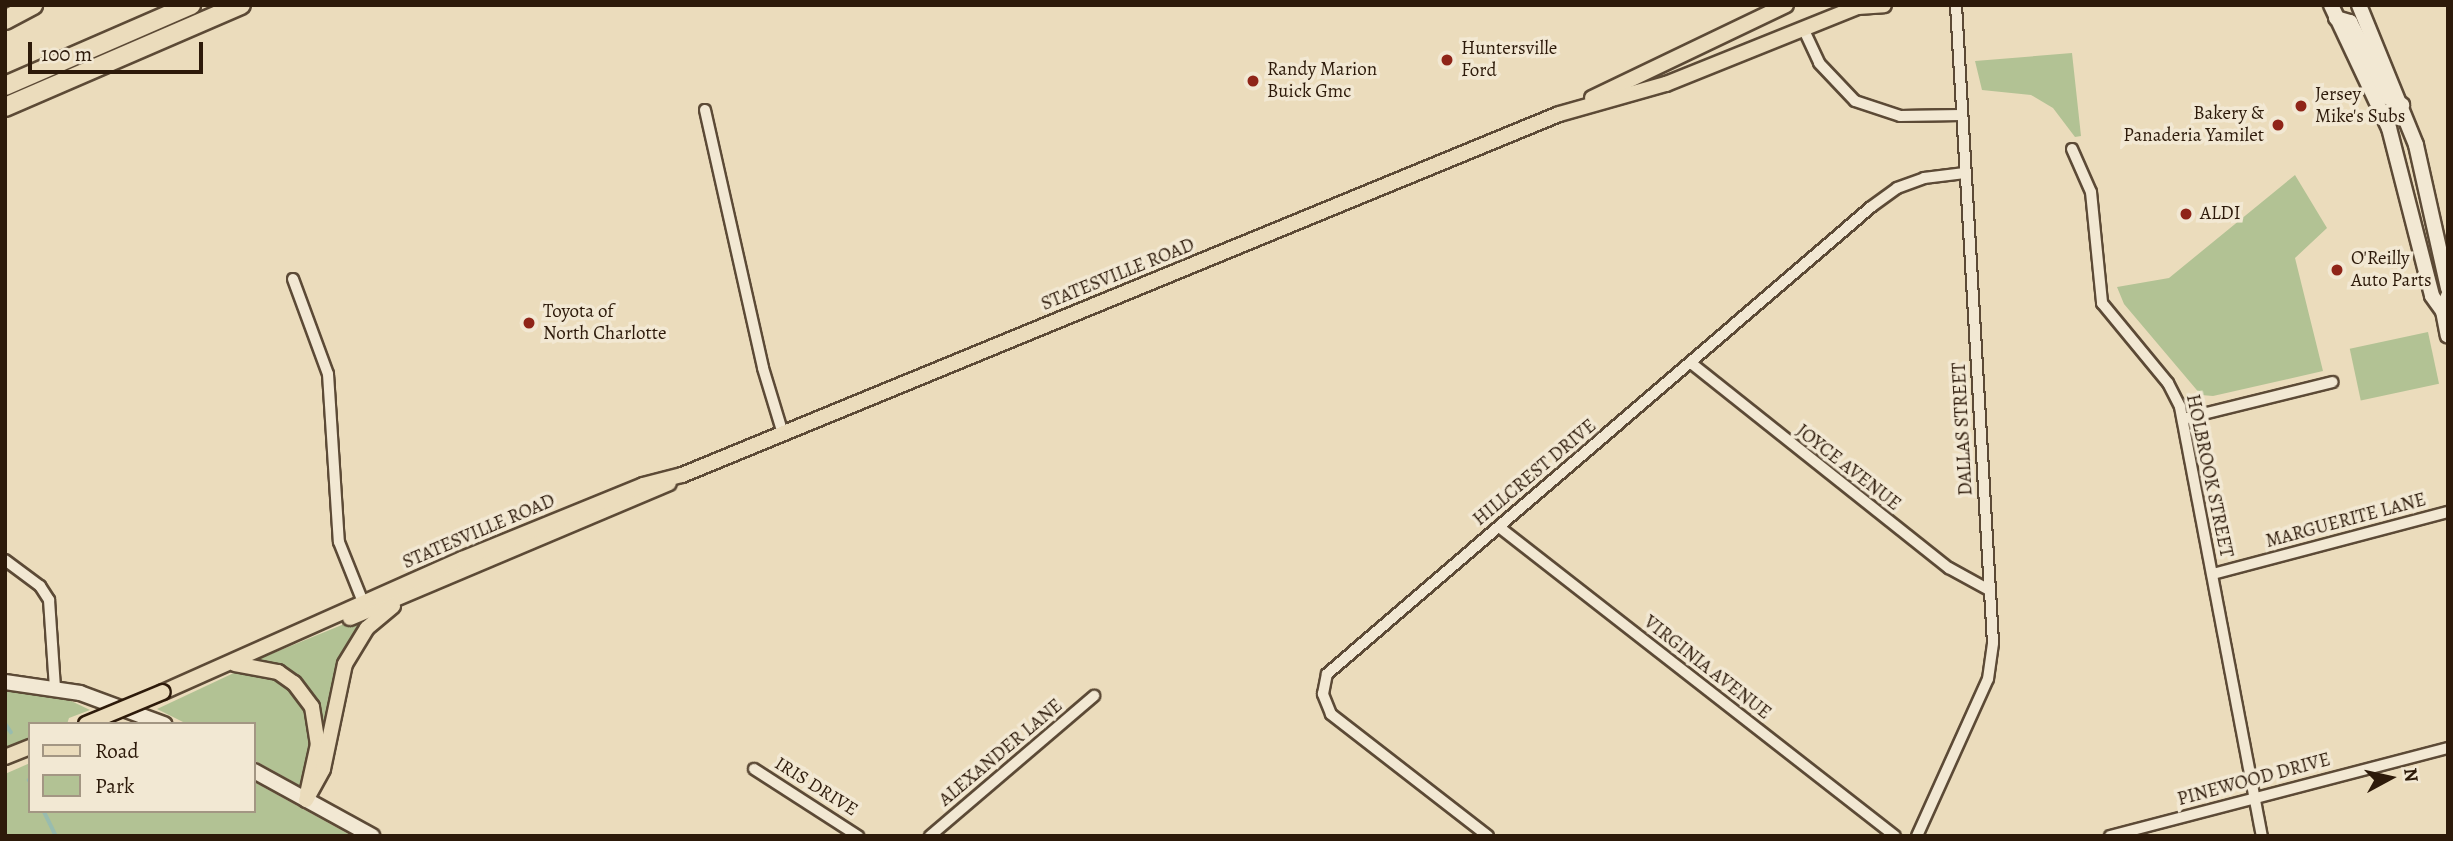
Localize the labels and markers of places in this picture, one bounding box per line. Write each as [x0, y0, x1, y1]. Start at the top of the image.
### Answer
place label: Huntersville Ford [1461, 38, 1557, 82]
marker: Huntersville Ford [1439, 52, 1455, 68]
place label: Randy Marion Buick Gmc [1267, 59, 1377, 103]
marker: Randy Marion Buick Gmc [1245, 73, 1261, 89]
place label: Jersey Mike's Subs [2315, 84, 2405, 128]
marker: Jersey Mike's Subs [2293, 98, 2309, 114]
place label: Bakery & Panaderia Yamilet [2123, 103, 2264, 147]
marker: Bakery & Panaderia Yamilet [2270, 117, 2286, 133]
place label: ALDI [2200, 203, 2241, 225]
marker: ALDI [2178, 206, 2194, 222]
place label: O'Reilly Auto Parts [2351, 248, 2432, 292]
marker: O'Reilly Auto Parts [2329, 262, 2345, 278]
place label: Toyota of North Charlotte [543, 301, 667, 345]
marker: Toyota of North Charlotte [521, 315, 537, 331]

